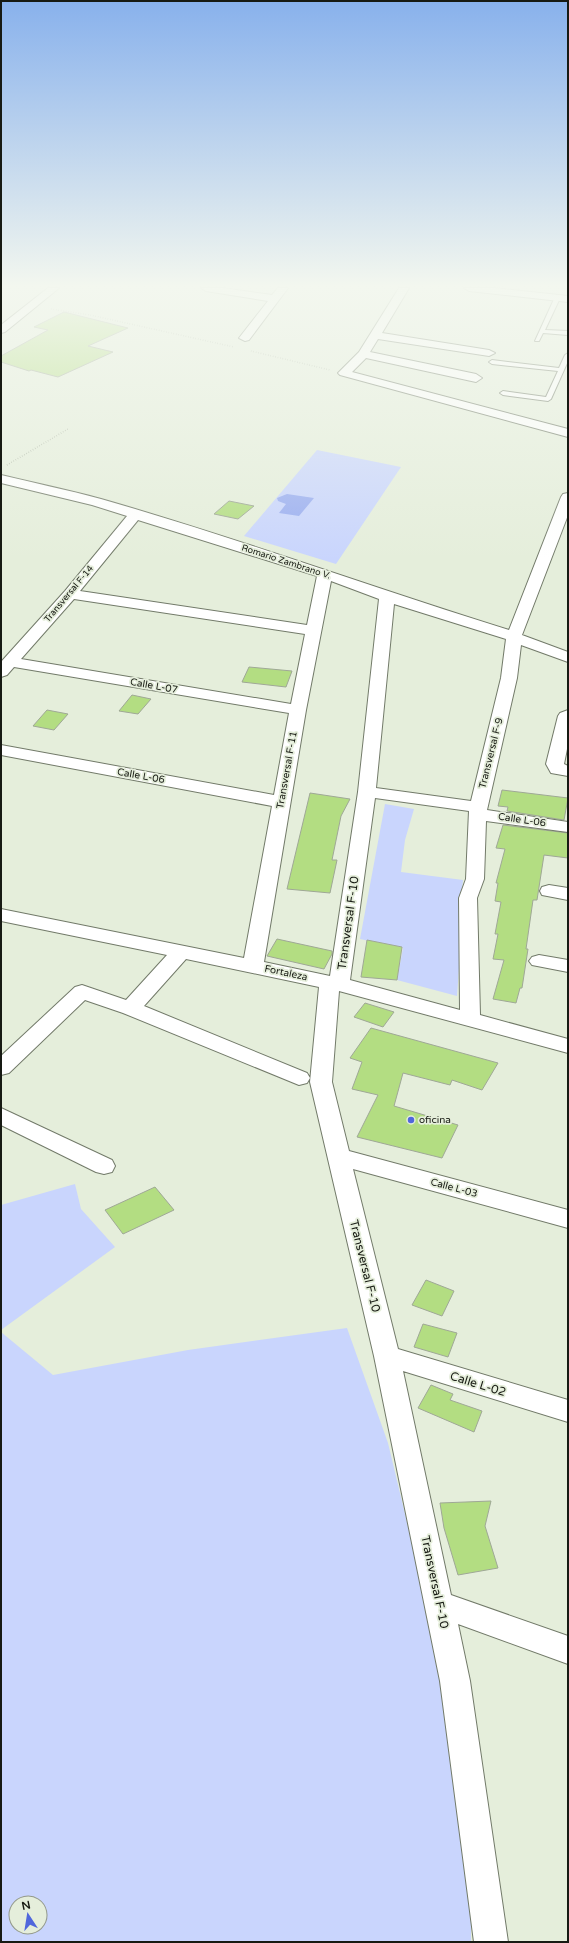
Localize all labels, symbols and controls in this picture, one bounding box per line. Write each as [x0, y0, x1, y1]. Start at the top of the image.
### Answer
street label: Romario Zambrano V. [240, 542, 332, 582]
street label: Transversal F-14 [42, 563, 96, 625]
street label: Calle L-07 [129, 676, 179, 696]
street label: Transversal F-9 [476, 716, 506, 790]
street label: Transversal F-11 [274, 730, 300, 810]
street label: Calle L-06 [116, 766, 166, 786]
street label: Calle L-06 [497, 811, 547, 829]
street label: Transversal F-10 [334, 875, 362, 971]
street label: Fortaleza [263, 963, 309, 983]
place label: oficina [419, 1114, 451, 1126]
marker: oficina [406, 1115, 416, 1125]
street label: Calle L-03 [429, 1176, 479, 1200]
street label: Transversal F-10 [347, 1218, 383, 1314]
street label: Calle L-02 [448, 1369, 508, 1399]
street label: Transversal F-10 [418, 1534, 452, 1630]
north arrow [8, 1895, 48, 1935]
text: N [20, 1898, 32, 1913]

